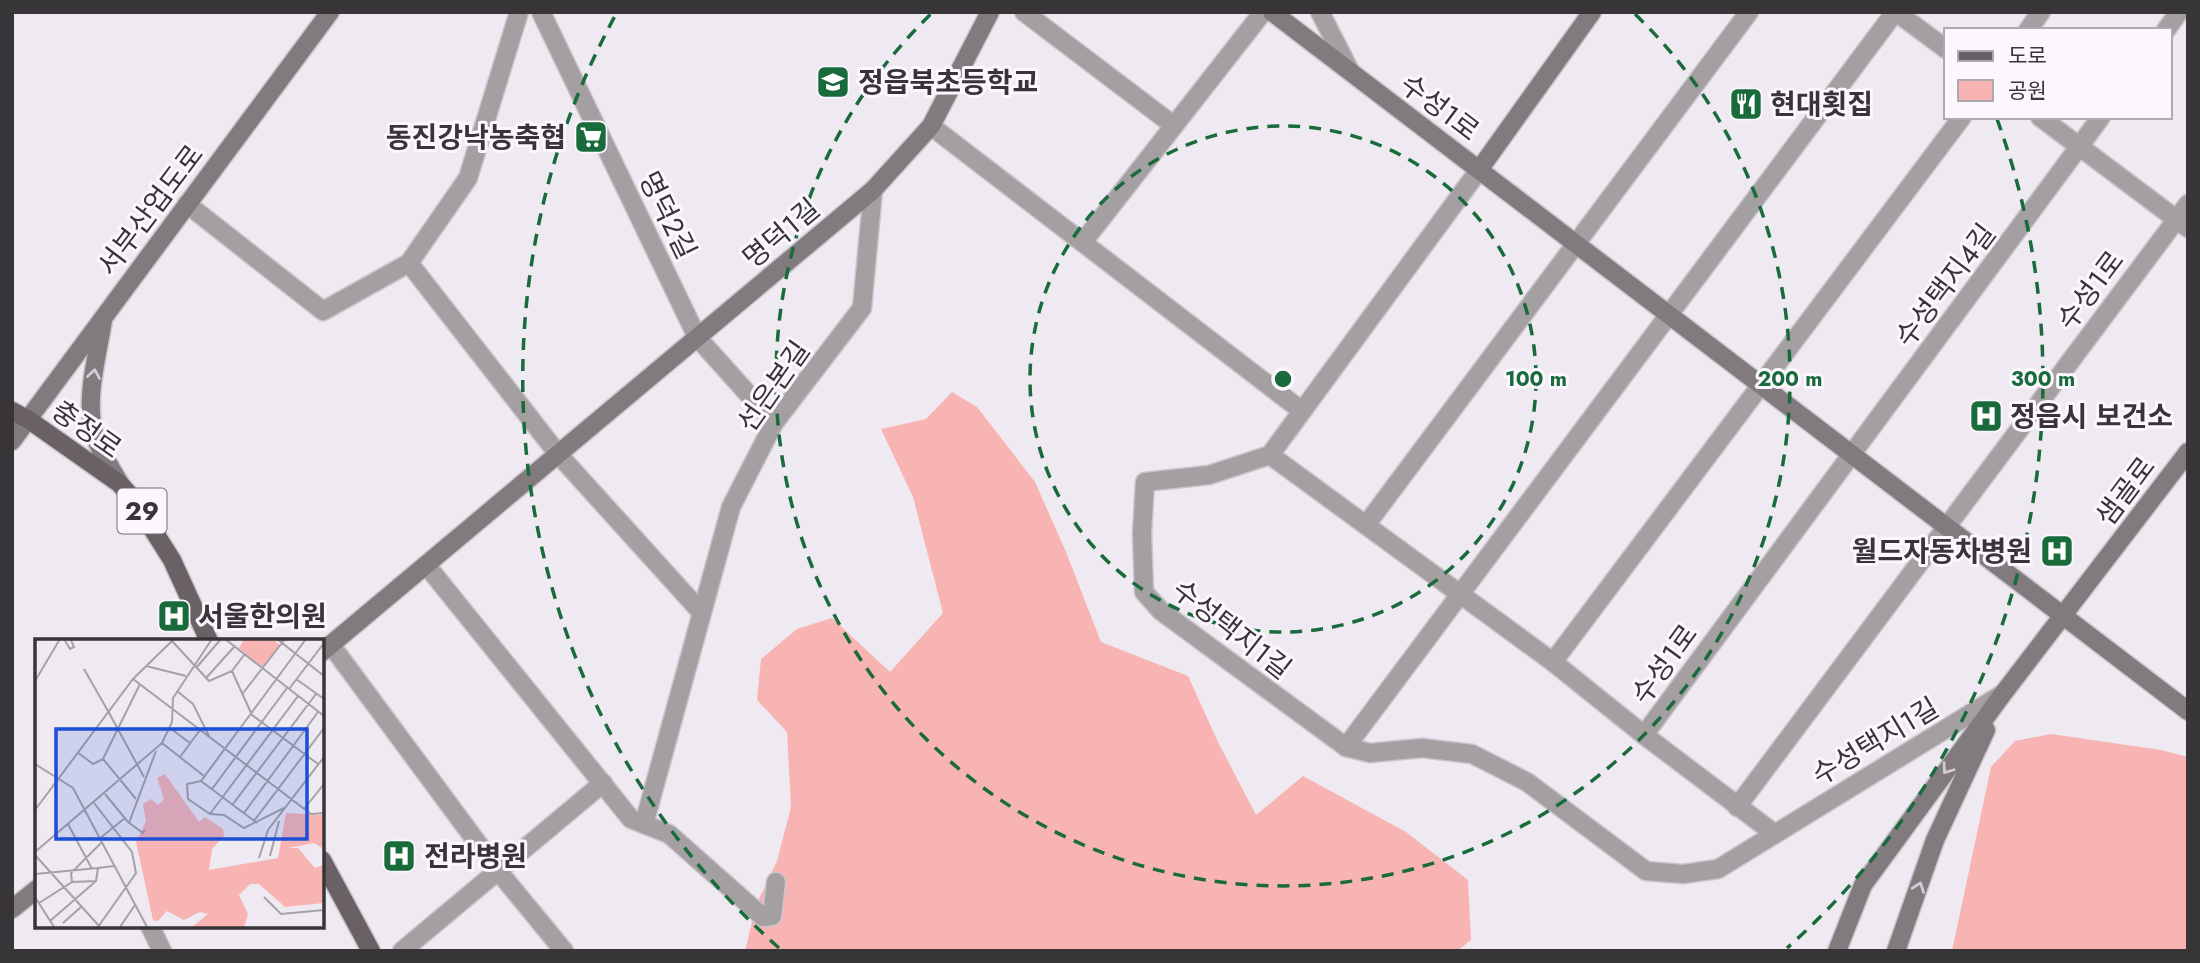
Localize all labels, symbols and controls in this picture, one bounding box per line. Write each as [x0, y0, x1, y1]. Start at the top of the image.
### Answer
legend [1944, 28, 2172, 119]
text: 도로 [2008, 41, 2047, 71]
place label: 정읍북초등학교 [858, 62, 1038, 103]
school or university icon: 정읍북초등학교 [814, 63, 852, 101]
street label: 수성1로 [1391, 64, 1488, 151]
text: 공원 [2008, 76, 2047, 106]
place label: 현대횟집 [1770, 84, 1873, 125]
restaurant icon: 현대횟집 [1727, 85, 1765, 123]
place label: 동진강낙농축협 [386, 117, 566, 158]
supermarket icon: 동진강낙농축협 [572, 118, 610, 156]
street label: 서부산업도로 [88, 136, 213, 284]
street label: 명덕2길 [629, 164, 706, 266]
street label: 명덕1길 [734, 189, 829, 278]
street label: 수성택지4길 [1885, 215, 2005, 356]
street label: 수성1로 [2047, 242, 2134, 339]
street label: 선은본길 [727, 332, 820, 440]
text: 100 m [1505, 364, 1567, 394]
text: 200 m [1757, 364, 1823, 394]
text: 300 m [2011, 364, 2075, 394]
centre of rings [1271, 367, 1295, 391]
one-way arrow [86, 368, 101, 379]
street label: 충정로 [43, 390, 130, 468]
place label: 정읍시 보건소 [2010, 396, 2173, 437]
hospital icon: 정읍시 보건소 [1967, 397, 2005, 435]
street label: 샘골로 [2086, 448, 2165, 534]
road number: 29 [118, 489, 166, 534]
place label: 월드자동차병원 [1852, 531, 2032, 572]
hospital icon: 월드자동차병원 [2038, 532, 2076, 570]
street label: 수성택지1길 [1163, 570, 1300, 689]
place label: 서울한의원 [198, 596, 327, 637]
hospital icon: 서울한의원 [155, 597, 193, 635]
street label: 수성1로 [1621, 616, 1707, 713]
inset map [35, 639, 324, 928]
street label: 수성택지1길 [1804, 687, 1946, 795]
one-way arrow [1943, 762, 1956, 774]
place label: 전라병원 [424, 836, 527, 877]
hospital icon: 전라병원 [380, 837, 418, 875]
one-way arrow [1911, 881, 1925, 893]

